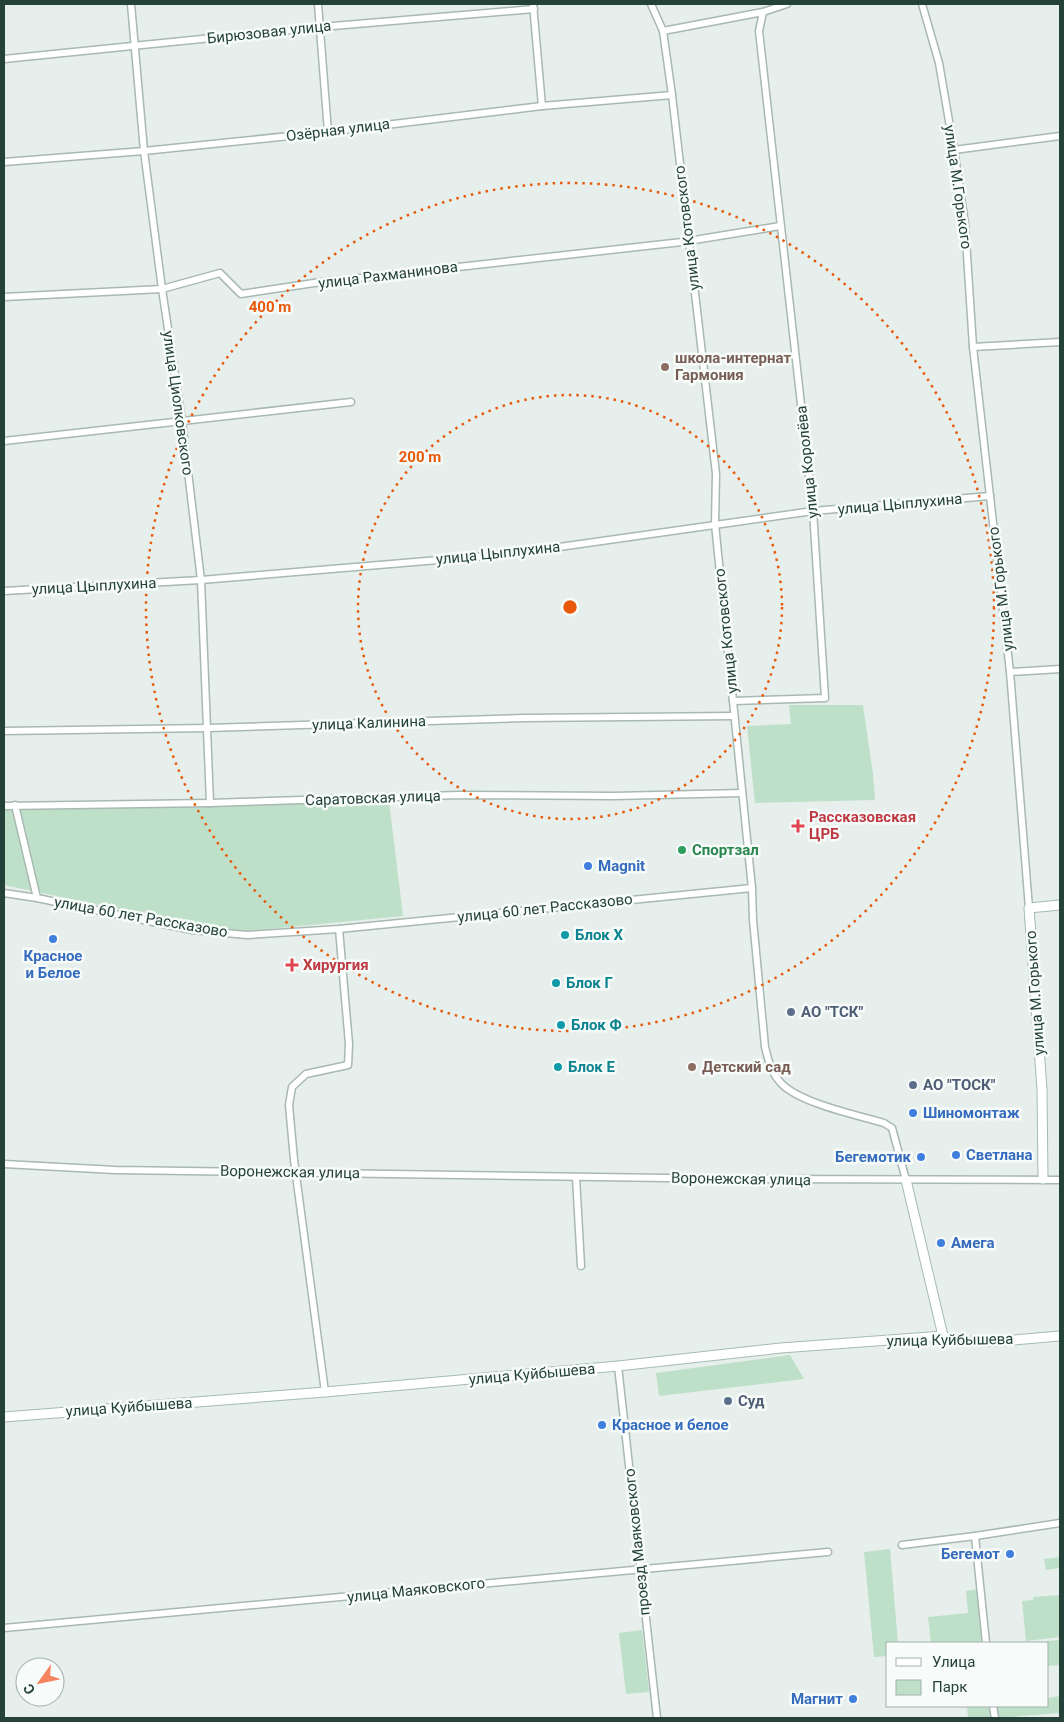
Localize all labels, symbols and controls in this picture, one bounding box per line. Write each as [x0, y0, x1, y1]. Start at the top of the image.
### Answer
street label: Бирюзовая улица [206, 17, 332, 47]
street label: Озёрная улица [285, 115, 391, 145]
street label: улица М.Горького [940, 124, 976, 250]
street label: улица Котовского [670, 164, 704, 292]
street label: улица Рахманинова [317, 258, 459, 292]
text: 400 m [249, 298, 291, 316]
street label: улица Циолковского [159, 330, 197, 476]
place label: школа-интернат Гармония [675, 349, 791, 384]
marker: школа-интернат Гармония [659, 361, 671, 373]
street label: улица Королёва [792, 405, 822, 519]
text: 200 m [399, 448, 441, 466]
street label: улица Цыплухина [837, 490, 963, 518]
street label: улица М.Горького [984, 526, 1018, 652]
street label: улица Цыплухина [435, 538, 561, 568]
street label: улица Котовского [710, 567, 742, 695]
street label: улица Цыплухина [31, 574, 157, 598]
centre of rings [561, 598, 579, 616]
street label: улица Калинина [312, 712, 426, 734]
street label: Саратовская улица [305, 787, 441, 809]
place label: Рассказовская ЦРБ [809, 808, 916, 843]
marker: Рассказовская ЦРБ [791, 819, 805, 833]
place label: Спортзал [692, 841, 759, 859]
marker: Спортзал [676, 844, 688, 856]
place label: Magnit [598, 857, 645, 875]
marker: Magnit [582, 860, 594, 872]
street label: улица 60 лет Рассказово [457, 890, 633, 926]
street label: улица 60 лет Рассказово [53, 893, 229, 941]
place label: Блок Х [575, 926, 624, 944]
marker: Блок Х [559, 929, 571, 941]
street label: улица М.Горького [1022, 930, 1048, 1056]
marker: Красное и Белое [47, 933, 59, 945]
place label: Красное и Белое [24, 947, 82, 982]
place label: Хирургия [303, 956, 369, 974]
marker: Хирургия [285, 958, 299, 972]
place label: Блок Г [566, 974, 613, 992]
marker: Блок Г [550, 977, 562, 989]
place label: АО "ТСК" [801, 1003, 863, 1021]
marker: АО "ТСК" [785, 1006, 797, 1018]
place label: Блок Ф [571, 1016, 622, 1034]
marker: Блок Ф [555, 1019, 567, 1031]
place label: Блок Е [568, 1058, 616, 1076]
place label: Детский сад [702, 1058, 791, 1076]
marker: Блок Е [552, 1061, 564, 1073]
marker: Детский сад [686, 1061, 698, 1073]
place label: АО "ТОСК" [923, 1076, 996, 1094]
marker: АО "ТОСК" [907, 1079, 919, 1091]
place label: Шиномонтаж [923, 1104, 1020, 1122]
marker: Шиномонтаж [907, 1107, 919, 1119]
place label: Светлана [966, 1146, 1033, 1164]
place label: Бегемотик [835, 1148, 912, 1166]
marker: Светлана [950, 1149, 962, 1161]
marker: Бегемотик [915, 1151, 927, 1163]
street label: Воронежская улица [220, 1162, 360, 1182]
street label: Воронежская улица [671, 1169, 811, 1189]
place label: Амега [951, 1234, 995, 1252]
marker: Амега [935, 1237, 947, 1249]
street label: улица Куйбышева [886, 1330, 1014, 1350]
street label: улица Куйбышева [468, 1360, 596, 1388]
place label: Суд [738, 1392, 765, 1410]
street label: улица Куйбышева [65, 1394, 193, 1420]
marker: Суд [722, 1395, 734, 1407]
place label: Красное и белое [612, 1416, 729, 1434]
marker: Красное и белое [596, 1419, 608, 1431]
street label: проезд Маяковского [620, 1468, 654, 1616]
place label: Бегемот [941, 1545, 1000, 1563]
marker: Бегемот [1004, 1548, 1016, 1560]
street label: улица Маяковского [346, 1574, 486, 1606]
legend [886, 1642, 1049, 1707]
text: Улица [932, 1653, 975, 1671]
north arrow [15, 1657, 65, 1707]
text: Парк [932, 1678, 967, 1696]
text: С [20, 1681, 38, 1697]
place label: Магнит [791, 1690, 843, 1708]
marker: Магнит [847, 1693, 859, 1705]

